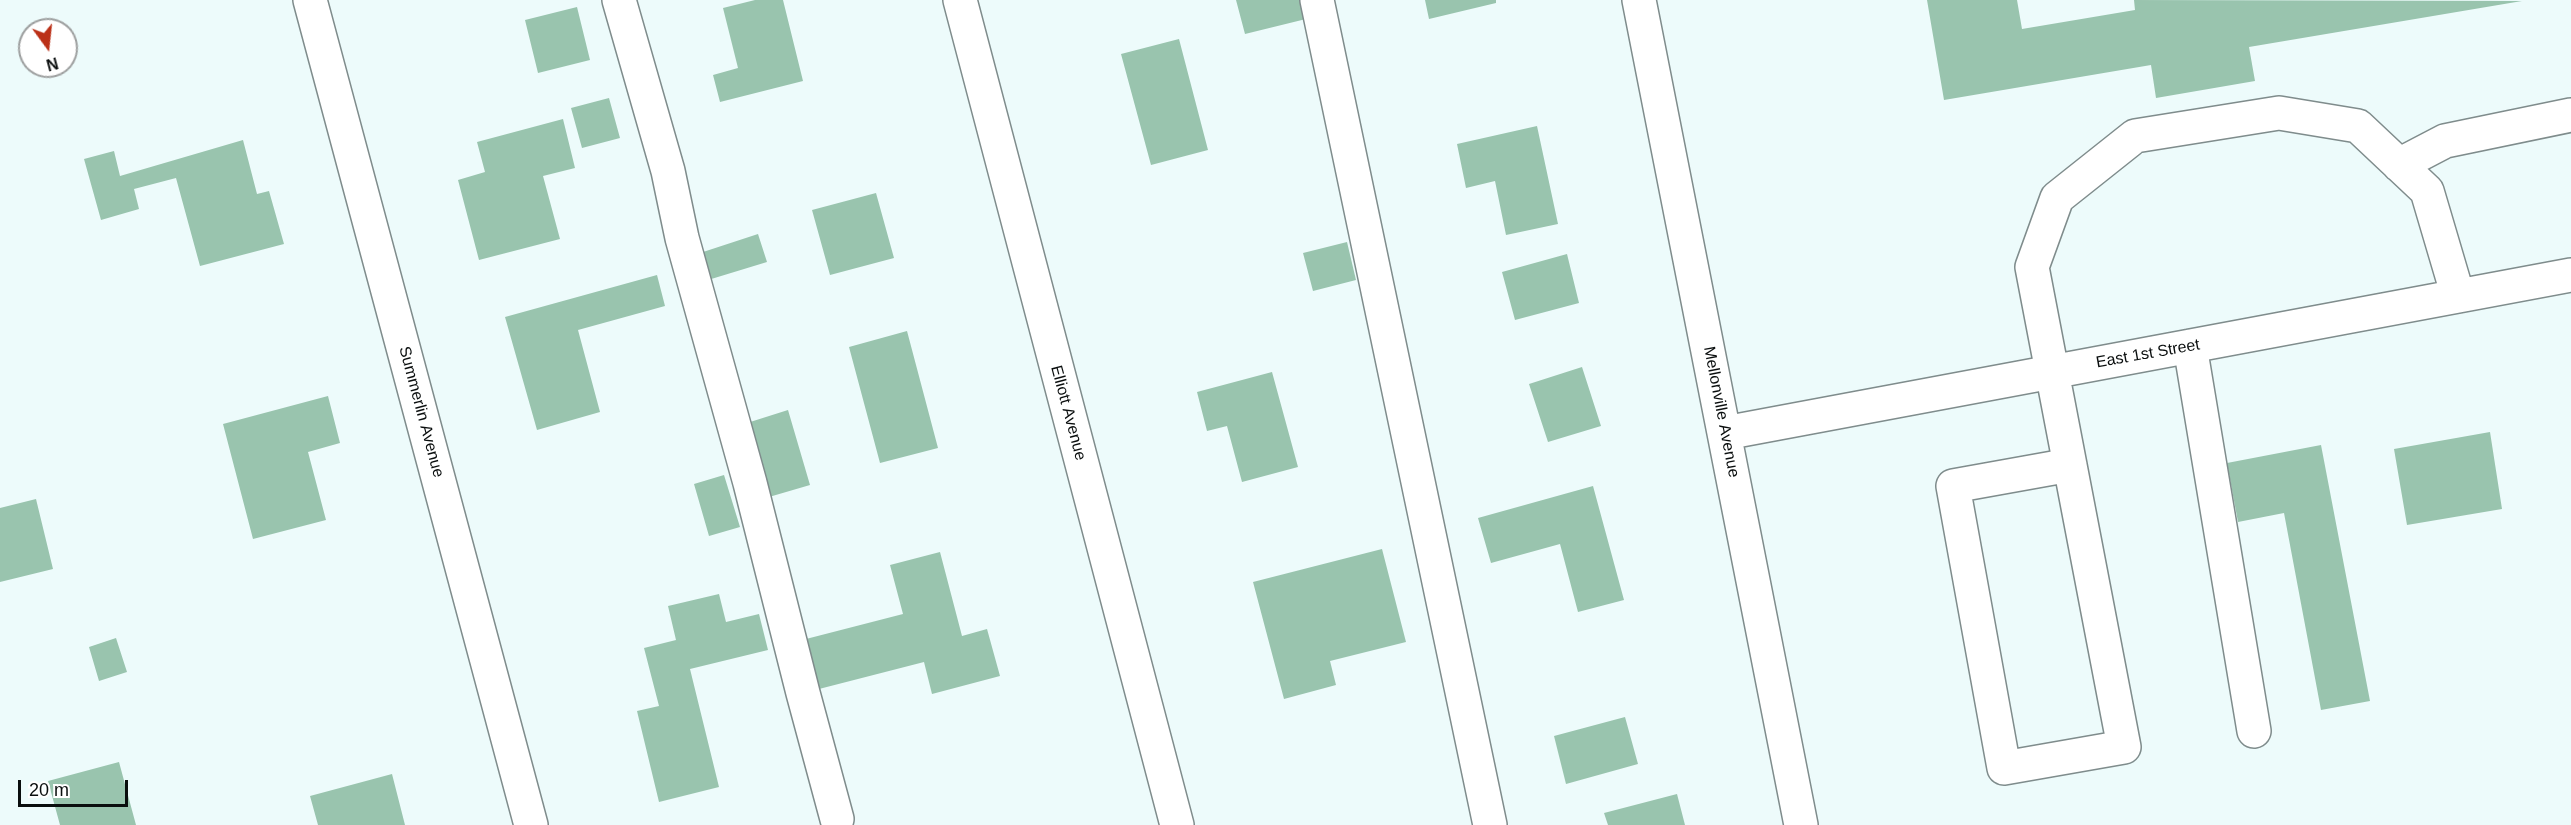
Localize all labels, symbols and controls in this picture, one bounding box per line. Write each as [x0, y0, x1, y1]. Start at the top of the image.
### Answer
north arrow [18, 18, 78, 78]
text: N [44, 54, 60, 74]
street label: East 1st Street [2095, 335, 2201, 373]
street label: Summerlin Avenue [394, 344, 448, 480]
street label: Mellonville Avenue [1699, 345, 1743, 479]
street label: Elliott Avenue [1046, 363, 1090, 463]
scale bar [21, 768, 130, 806]
text: 20 m [29, 780, 69, 800]

